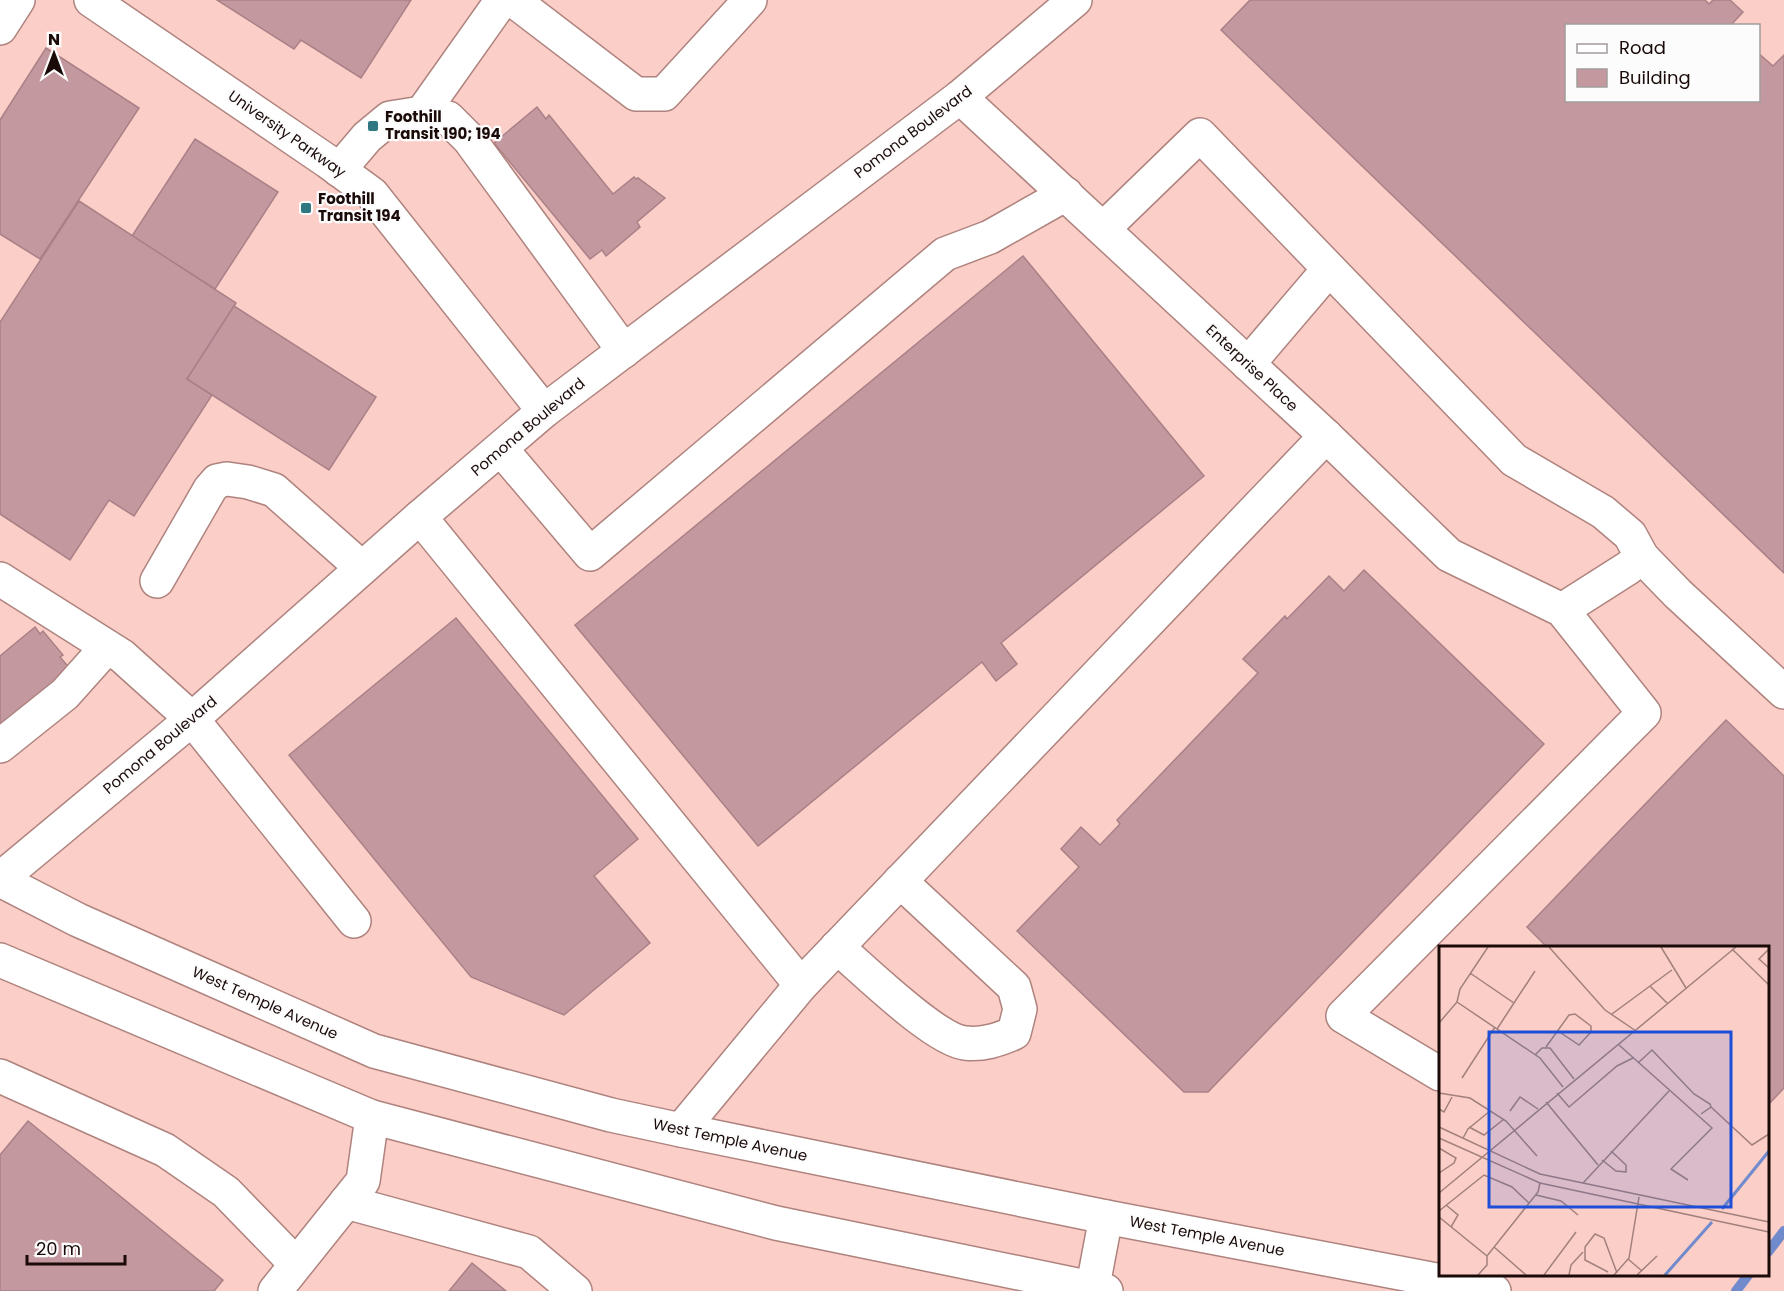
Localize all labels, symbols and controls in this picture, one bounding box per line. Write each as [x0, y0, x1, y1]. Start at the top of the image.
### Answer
north arrow [24, 24, 84, 84]
legend [1565, 24, 1760, 102]
text: N [48, 28, 60, 51]
text: Road [1619, 35, 1666, 60]
text: Building [1619, 65, 1691, 90]
street label: Pomona Boulevard [849, 80, 976, 183]
street label: University Parkway [224, 85, 351, 182]
place label: Foothill Transit 190; 194 [385, 106, 501, 144]
marker: Foothill Transit 190; 194 [366, 119, 380, 133]
place label: Foothill Transit 194 [318, 188, 401, 226]
marker: Foothill Transit 194 [299, 201, 313, 215]
street label: Enterprise Place [1202, 319, 1303, 416]
street label: Pomona Boulevard [466, 373, 589, 481]
street label: Pomona Boulevard [98, 691, 221, 799]
inset map [1439, 946, 1769, 1276]
street label: West Temple Avenue [189, 961, 341, 1044]
street label: West Temple Avenue [651, 1113, 809, 1166]
street label: West Temple Avenue [1128, 1210, 1286, 1261]
scale bar [27, 1228, 124, 1266]
text: 20 m [36, 1236, 81, 1261]

